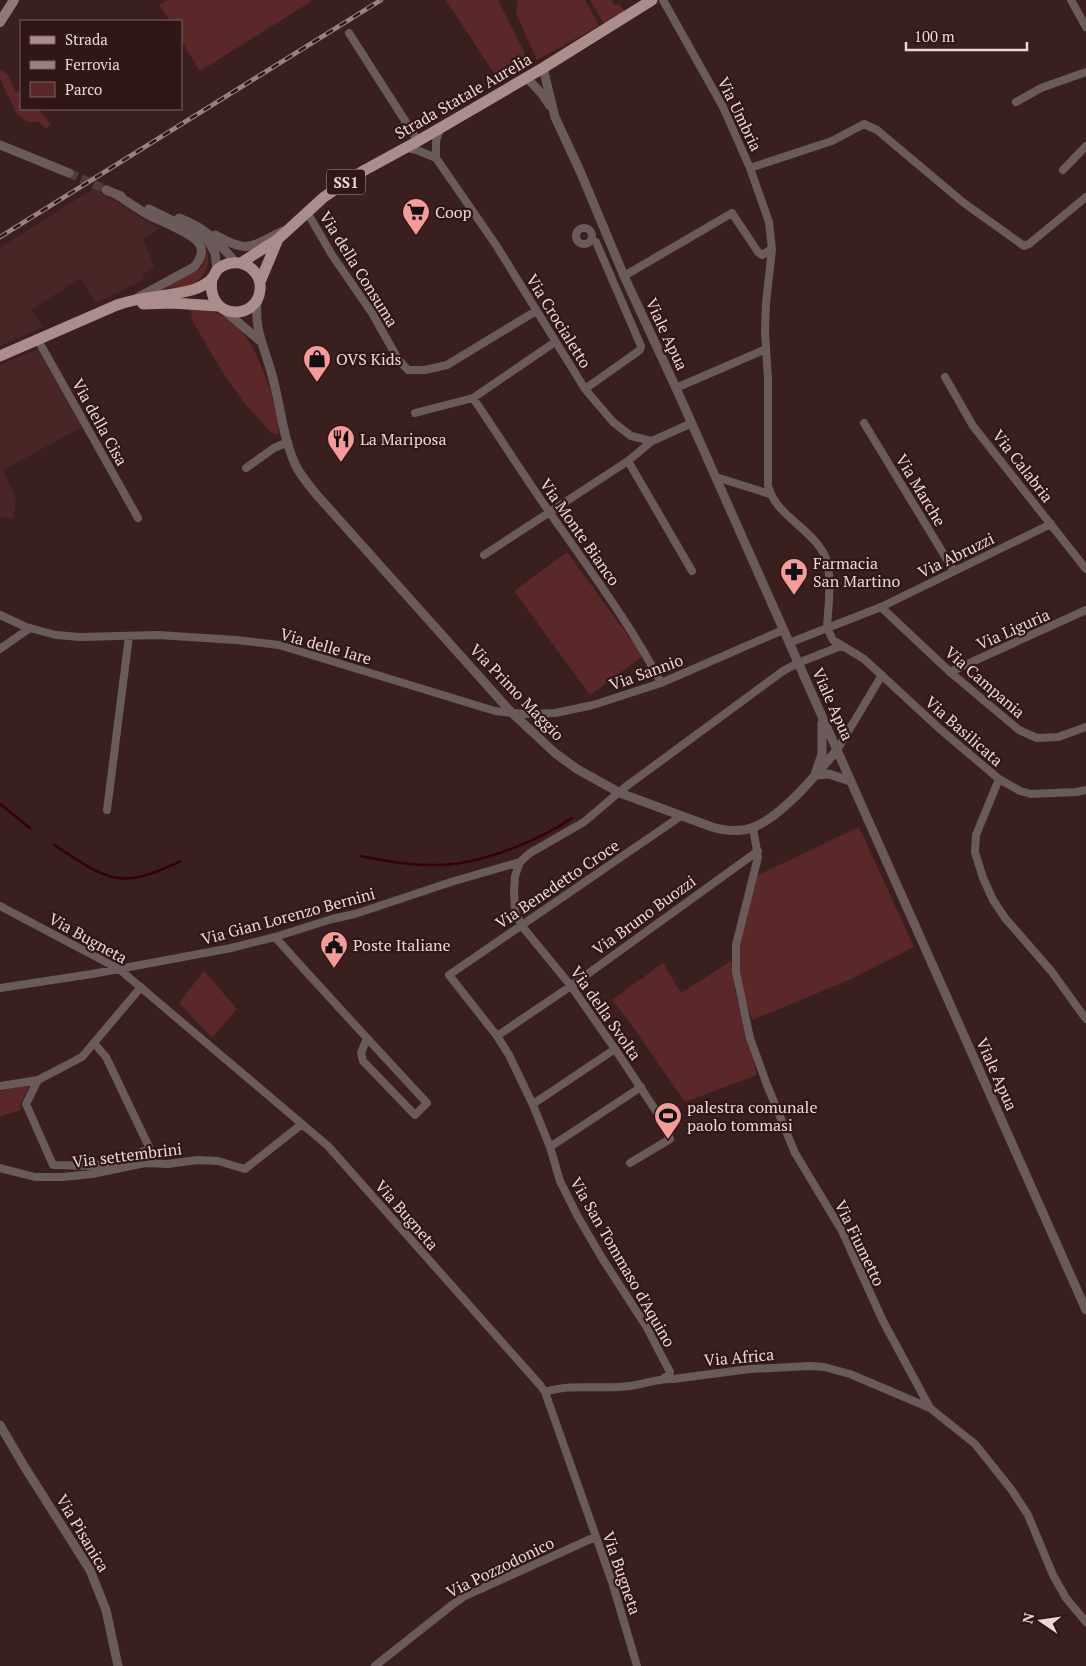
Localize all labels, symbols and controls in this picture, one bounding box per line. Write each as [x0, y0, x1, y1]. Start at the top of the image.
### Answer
legend [20, 20, 182, 110]
scale bar [906, 20, 1027, 52]
text: 100 m [914, 26, 955, 46]
text: Strada [65, 29, 108, 49]
street label: Strada Statale Aurelia [391, 48, 535, 144]
text: Ferrovia [65, 54, 120, 74]
street label: Via Umbria [713, 73, 767, 155]
text: Parco [65, 79, 102, 99]
road number: SS1 [327, 170, 365, 194]
supermarket icon: Coop [401, 197, 431, 236]
place label: Coop [435, 201, 472, 223]
street label: Via della Consuma [315, 207, 403, 331]
street label: Via Crocialetto [521, 270, 597, 372]
street label: Viale Apua [641, 294, 693, 374]
shop icon: OVS Kids [302, 344, 332, 383]
place label: OVS Kids [336, 348, 402, 370]
street label: Via della Cisa [67, 375, 133, 469]
restaurant icon: La Mariposa [326, 424, 356, 463]
street label: Via Calabria [988, 425, 1058, 507]
place label: La Mariposa [360, 428, 447, 450]
street label: Via Marche [891, 450, 951, 530]
street label: Via Monte Bianco [535, 474, 625, 590]
street label: Via Abruzzi [914, 527, 998, 583]
place label: Farmacia San Martino [813, 552, 900, 592]
pharmacy icon: Farmacia San Martino [779, 557, 809, 596]
street label: Via Liguria [973, 603, 1053, 655]
street label: Via delle Iare [278, 622, 374, 670]
street label: Via Primo Maggio [465, 639, 569, 745]
street label: Via Campania [940, 641, 1030, 723]
street label: Via Sannio [606, 648, 686, 696]
street label: Viale Apua [807, 664, 859, 744]
street label: Via Basilicata [920, 691, 1008, 771]
street label: Via Benedetto Croce [491, 834, 623, 934]
street label: Via Bruno Buozzi [588, 870, 700, 960]
street label: Via Gian Lorenzo Bernini [199, 882, 378, 950]
street label: Via Bugneta [45, 907, 131, 969]
public building icon: Poste Italiane [319, 930, 349, 969]
place label: Poste Italiane [353, 934, 451, 956]
street label: Via della Svolta [565, 961, 647, 1065]
street label: Viale Apua [971, 1034, 1023, 1114]
place label: palestra comunale paolo tommasi [687, 1096, 817, 1136]
sports icon: palestra comunale paolo tommasi [653, 1101, 683, 1140]
street label: Via settembrini [71, 1137, 183, 1173]
street label: Via San Tommaso d'Aquino [565, 1173, 681, 1351]
street label: Via Bugneta [370, 1175, 444, 1255]
street label: Via Fiumetto [830, 1196, 890, 1290]
street label: Via Africa [703, 1343, 775, 1371]
street label: Via Pisanica [51, 1490, 115, 1576]
street label: Via Bugneta [597, 1528, 647, 1618]
street label: Via Pozzodonico [442, 1531, 558, 1603]
north arrow [1016, 1596, 1066, 1646]
text: N [1017, 1610, 1038, 1625]

